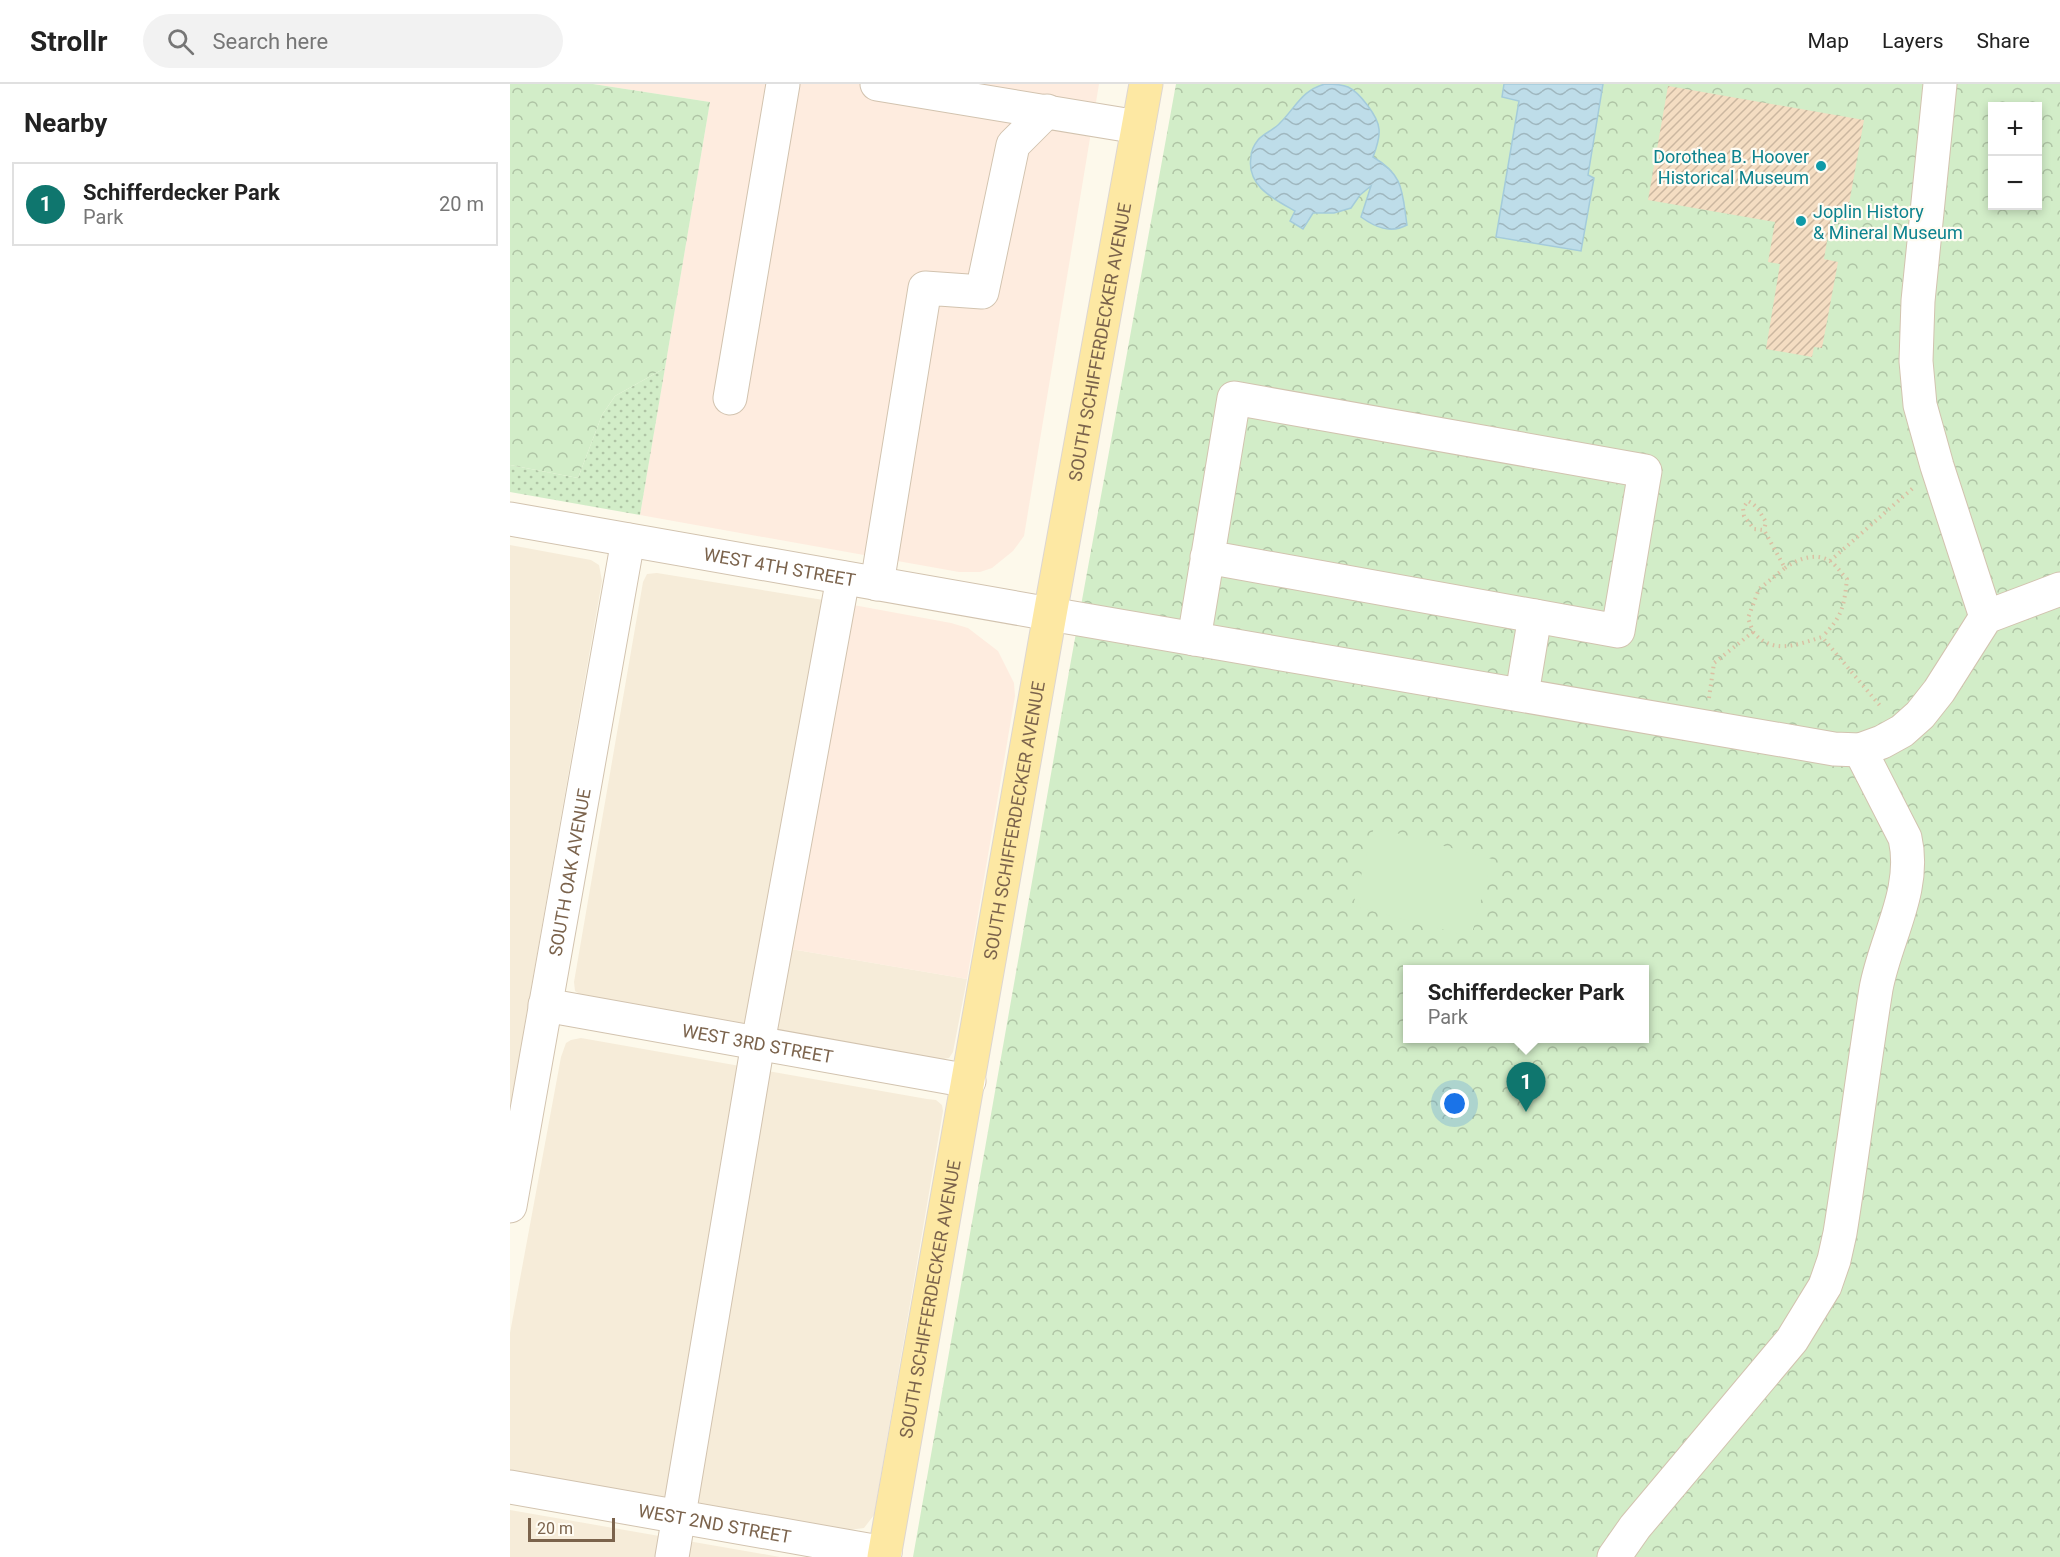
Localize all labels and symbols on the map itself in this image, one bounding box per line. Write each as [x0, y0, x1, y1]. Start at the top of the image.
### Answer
place label: Dorothea B. Hoover Historical Museum [1653, 146, 1809, 188]
marker: Dorothea B. Hoover Historical Museum [1814, 159, 1828, 173]
street label: SOUTH SCHIFFERDECKER AVENUE [1064, 201, 1135, 483]
place label: Joplin History & Mineral Museum [1813, 201, 1963, 243]
marker: Joplin History & Mineral Museum [1794, 214, 1808, 228]
street label: WEST 4TH STREET [702, 543, 858, 590]
street label: SOUTH SCHIFFERDECKER AVENUE [979, 679, 1049, 961]
street label: SOUTH OAK AVENUE [544, 787, 594, 958]
street label: WEST 3RD STREET [680, 1019, 835, 1067]
pin: 1 [1506, 1062, 1546, 1112]
your location [1440, 1089, 1469, 1118]
street label: SOUTH SCHIFFERDECKER AVENUE [895, 1158, 964, 1440]
street label: WEST 2ND STREET [637, 1499, 793, 1547]
scale bar [528, 1515, 615, 1542]

